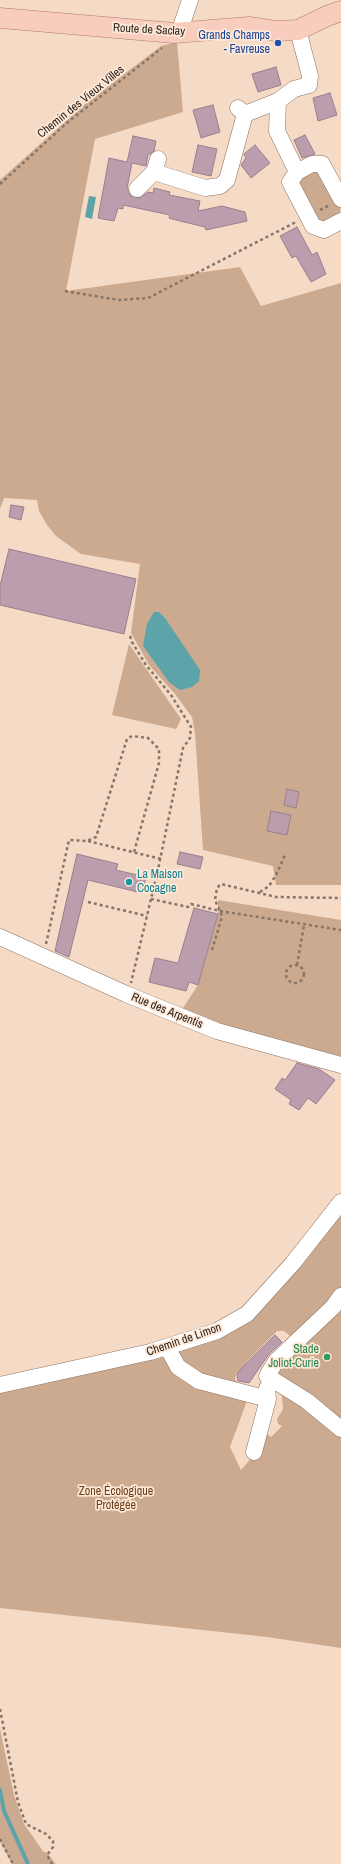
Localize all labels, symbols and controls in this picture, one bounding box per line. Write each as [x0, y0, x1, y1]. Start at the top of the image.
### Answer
street label: Route de Saclay [113, 21, 185, 39]
place label: Grands Champs - Favreuse [198, 29, 270, 57]
marker: Grands Champs - Favreuse [273, 38, 283, 48]
street label: Chemin des Vieux Villes [35, 63, 127, 141]
place label: La Maison Cocagne [137, 868, 183, 896]
marker: La Maison Cocagne [124, 877, 134, 887]
street label: Rue des Arpentis [129, 990, 205, 1032]
street label: Chemin de Limon [145, 1320, 223, 1360]
place label: Stade Joliot-Curie [268, 1343, 319, 1371]
marker: Stade Joliot-Curie [322, 1352, 332, 1362]
park label: Zone Écologique Protégée [79, 1485, 153, 1513]

